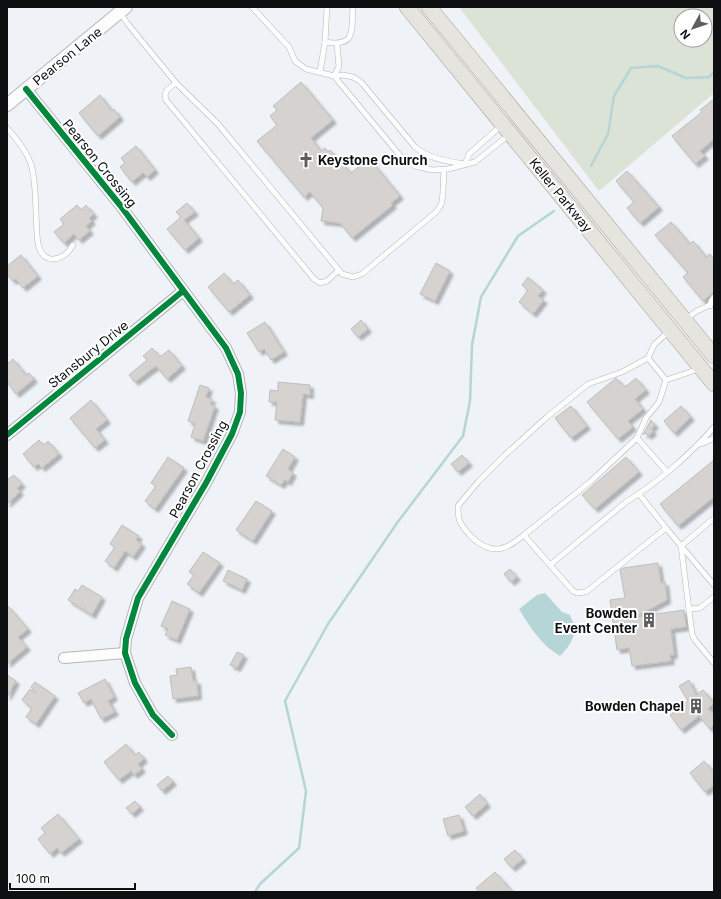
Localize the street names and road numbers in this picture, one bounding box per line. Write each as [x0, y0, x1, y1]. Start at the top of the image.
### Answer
street label: Pearson Lane [29, 23, 105, 89]
street label: Pearson Crossing [60, 116, 140, 210]
street label: Keller Parkway [526, 155, 596, 235]
street label: Stansbury Drive [45, 317, 131, 391]
street label: Pearson Crossing [165, 417, 231, 521]

